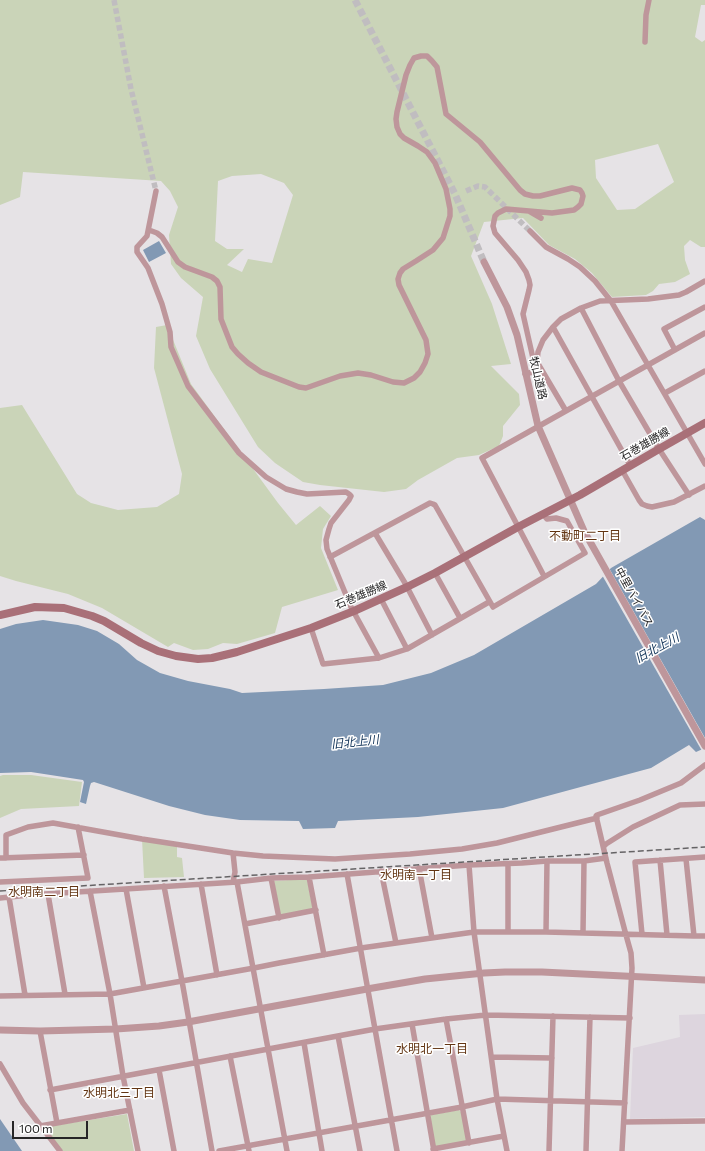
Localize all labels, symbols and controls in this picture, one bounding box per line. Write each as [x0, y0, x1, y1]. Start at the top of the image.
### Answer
street label: 牧山道路 [527, 355, 549, 401]
street label: 石巻雄勝線 [618, 425, 672, 463]
district label: 不動町二丁目 [549, 529, 621, 543]
street label: 中里バイパス [612, 565, 656, 629]
street label: 石巻雄勝線 [333, 578, 389, 612]
water label: 旧北上川 [633, 630, 681, 666]
water label: 旧北上川 [330, 732, 380, 752]
district label: 水明南一丁目 [380, 868, 452, 882]
district label: 水明南二丁目 [8, 885, 80, 899]
district label: 水明北一丁目 [396, 1042, 468, 1056]
district label: 水明北三丁目 [83, 1086, 155, 1100]
scale bar [14, 1113, 90, 1139]
text: 100 m [19, 1121, 53, 1135]

